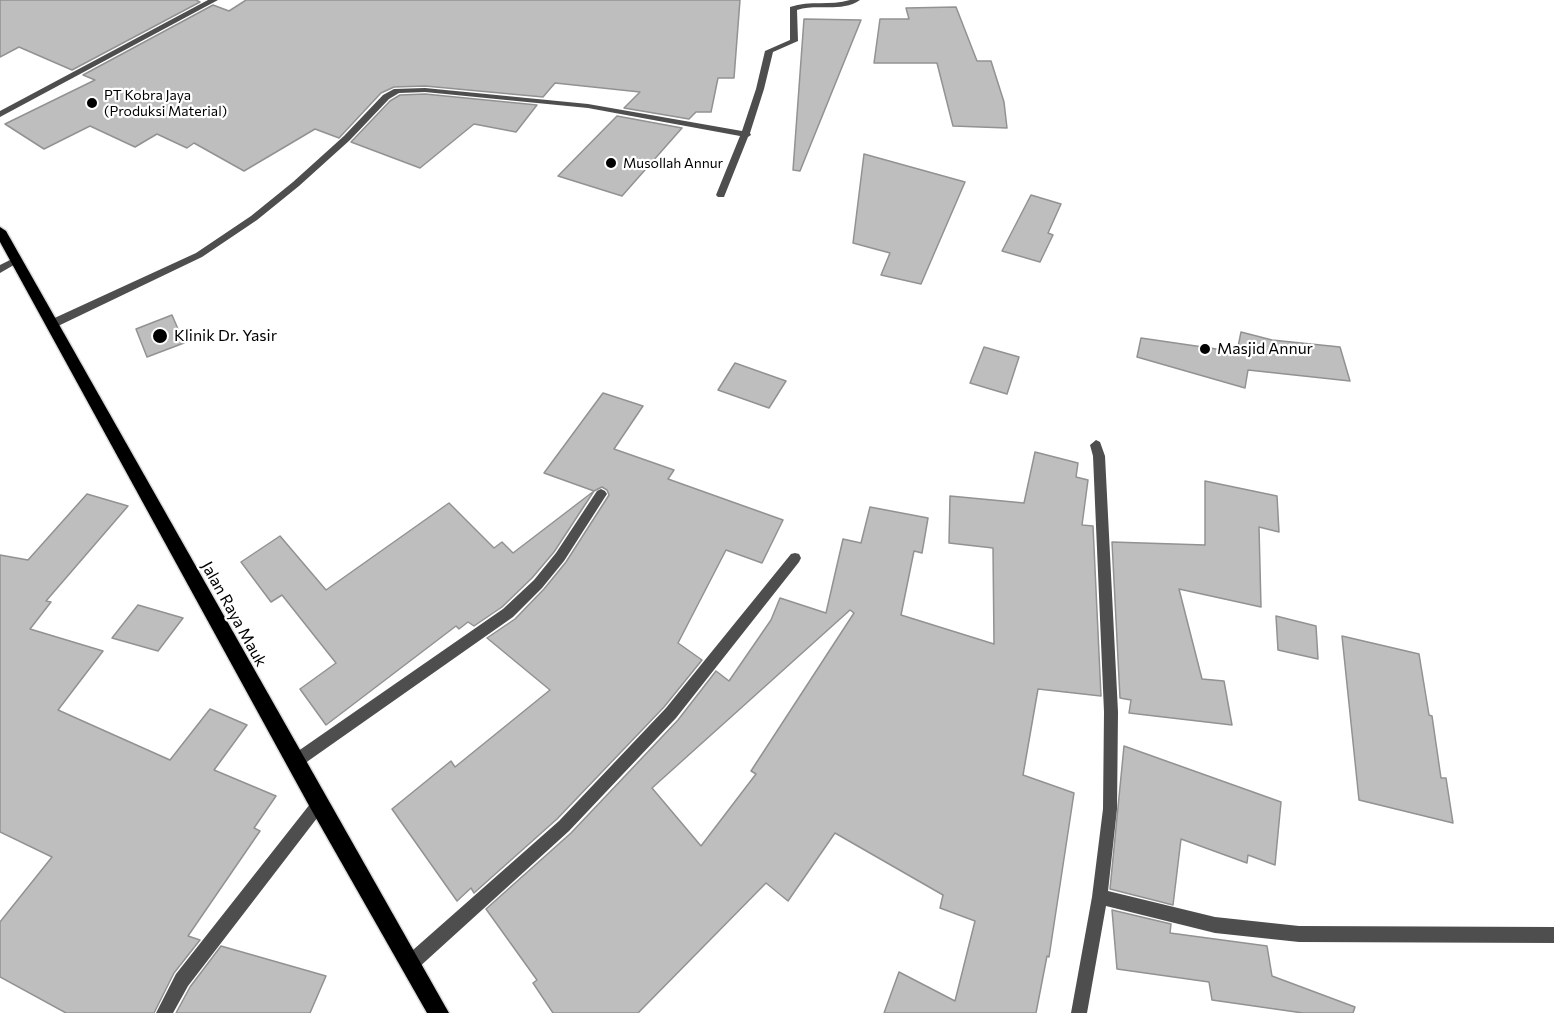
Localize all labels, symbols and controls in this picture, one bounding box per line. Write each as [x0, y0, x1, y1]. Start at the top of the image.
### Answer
place label: PT Kobra Jaya (Produksi Material) [104, 87, 227, 120]
marker: PT Kobra Jaya (Produksi Material) [85, 96, 99, 110]
place label: Musollah Annur [623, 155, 723, 171]
marker: Musollah Annur [604, 156, 618, 170]
place label: Klinik Dr. Yasir [174, 326, 277, 346]
marker: Klinik Dr. Yasir [151, 327, 169, 345]
place label: Masjid Annur [1217, 339, 1313, 359]
marker: Masjid Annur [1198, 342, 1212, 356]
street label: Jalan Raya Mauk [197, 558, 271, 670]

